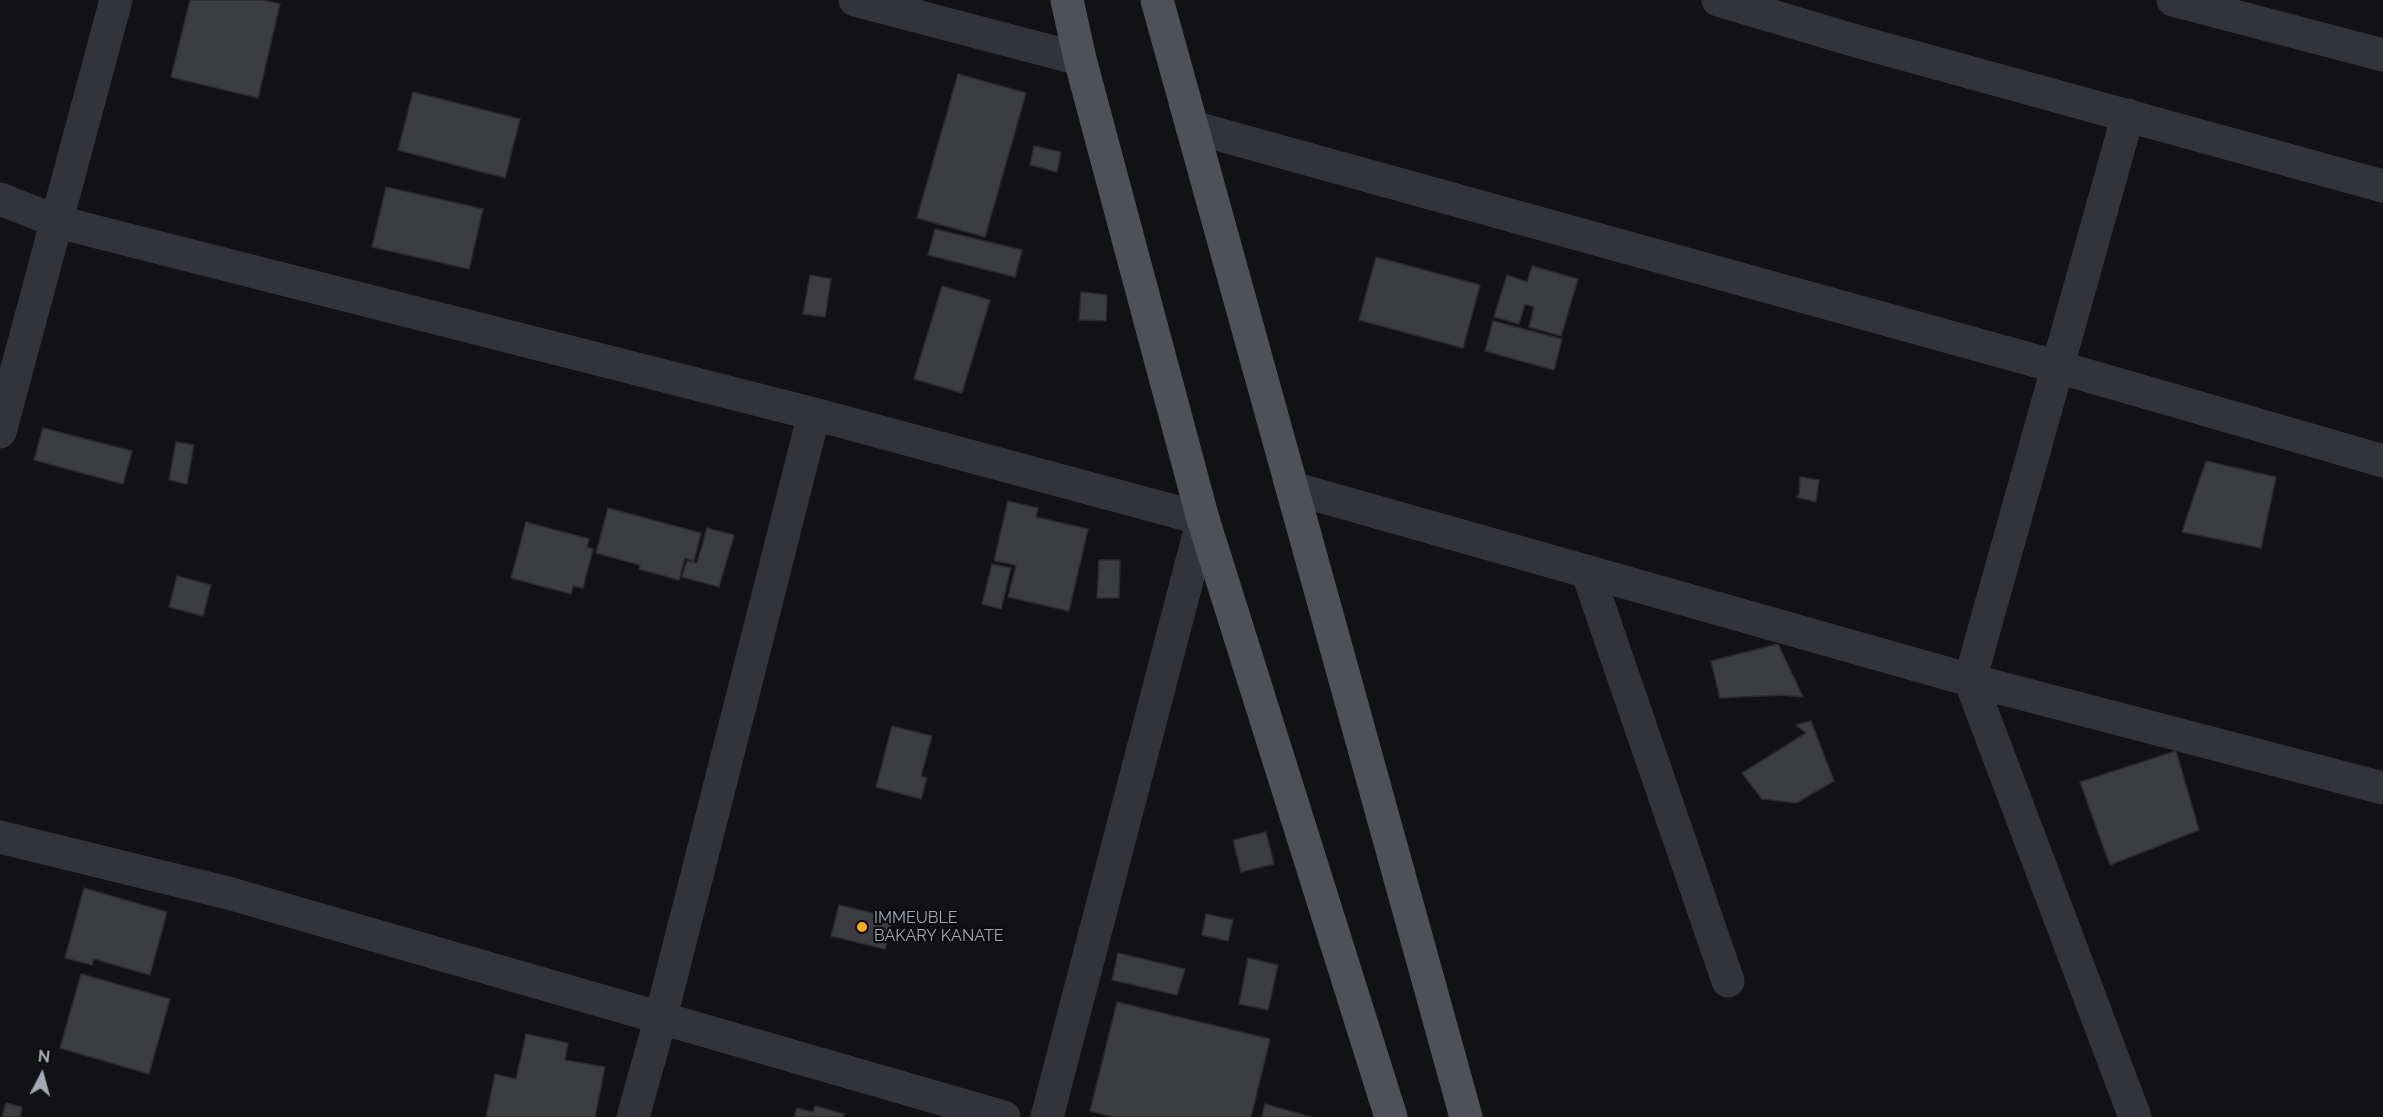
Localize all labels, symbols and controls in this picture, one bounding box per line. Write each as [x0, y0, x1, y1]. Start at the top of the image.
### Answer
place label: IMMEUBLE BAKARY KANATE [874, 908, 1004, 946]
marker: IMMEUBLE BAKARY KANATE [855, 920, 869, 934]
north arrow [12, 1045, 72, 1105]
text: N [37, 1047, 51, 1067]

